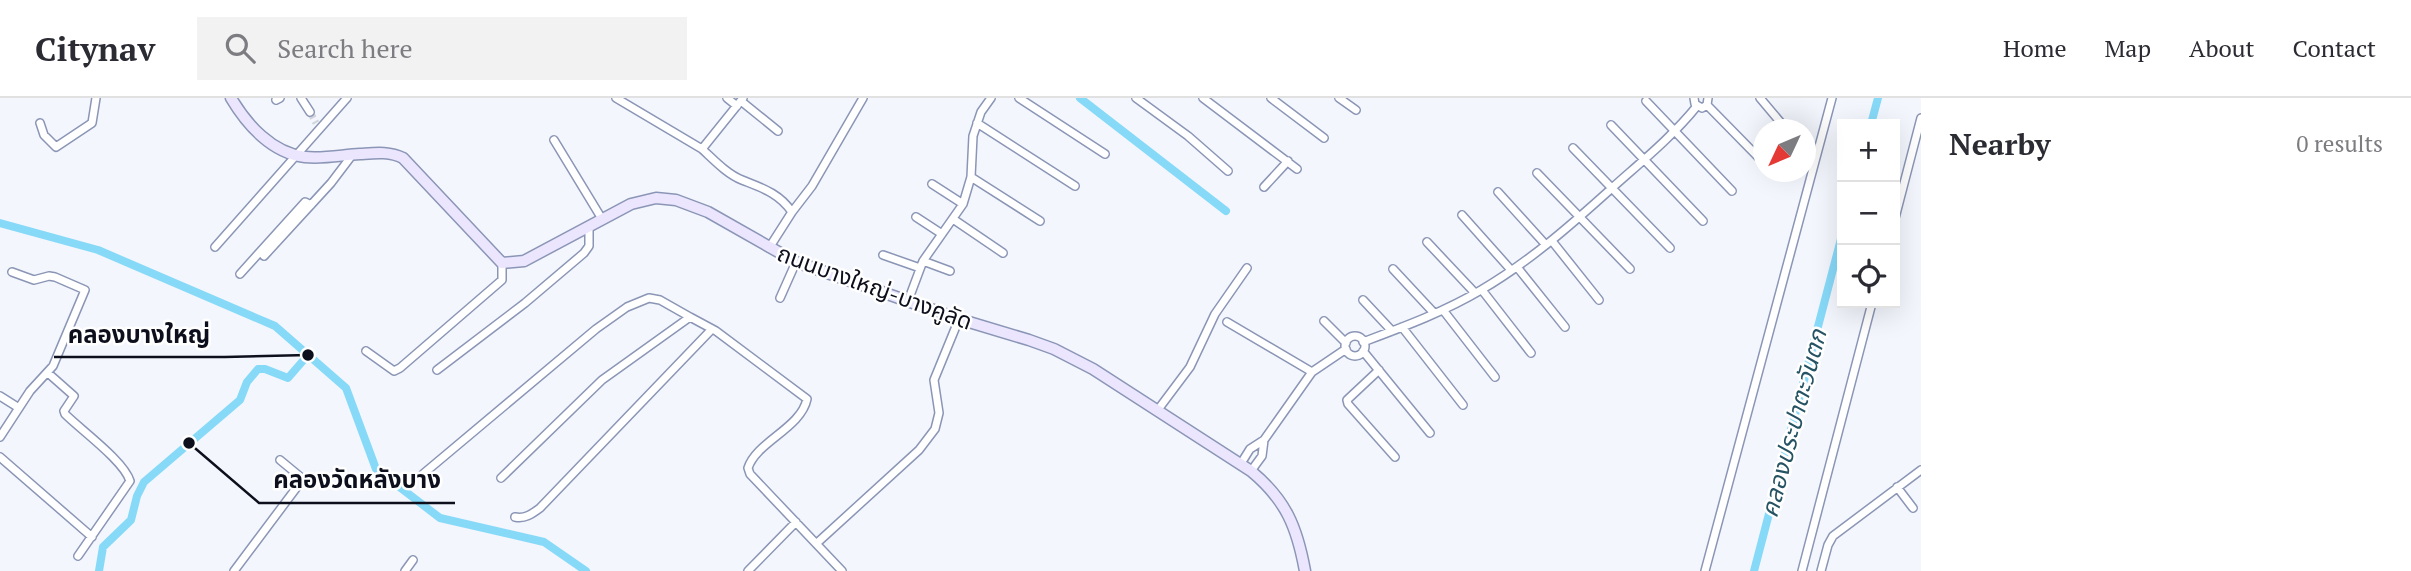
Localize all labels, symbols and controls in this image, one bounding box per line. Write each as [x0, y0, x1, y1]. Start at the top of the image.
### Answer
search box [197, 17, 687, 80]
text: Citynav [35, 27, 155, 70]
icon: search [221, 29, 259, 67]
text: Search here [277, 31, 413, 65]
text: Home [2003, 32, 2067, 64]
text: Map [2105, 32, 2151, 64]
text: About [2189, 32, 2255, 64]
text: Contact [2293, 32, 2376, 64]
north arrow [1753, 119, 1816, 182]
map controls [1837, 119, 1900, 308]
button: + [1837, 119, 1900, 182]
text: Nearby [1949, 124, 2051, 164]
text: 0 results [2296, 128, 2383, 159]
button: − [1837, 182, 1900, 245]
street label: ถนนบางใหญ่-บางคูลัด [773, 237, 977, 337]
button: locate [1837, 245, 1900, 308]
callout: คลองบางใหญ่ [54, 312, 225, 357]
text: คลองบางใหญ่ [68, 318, 210, 350]
water label: คลองประปาตะวันตก [1753, 324, 1834, 520]
callout: คลองวัดหลังบาง [259, 458, 455, 503]
text: คลองวัดหลังบาง [273, 463, 441, 495]

